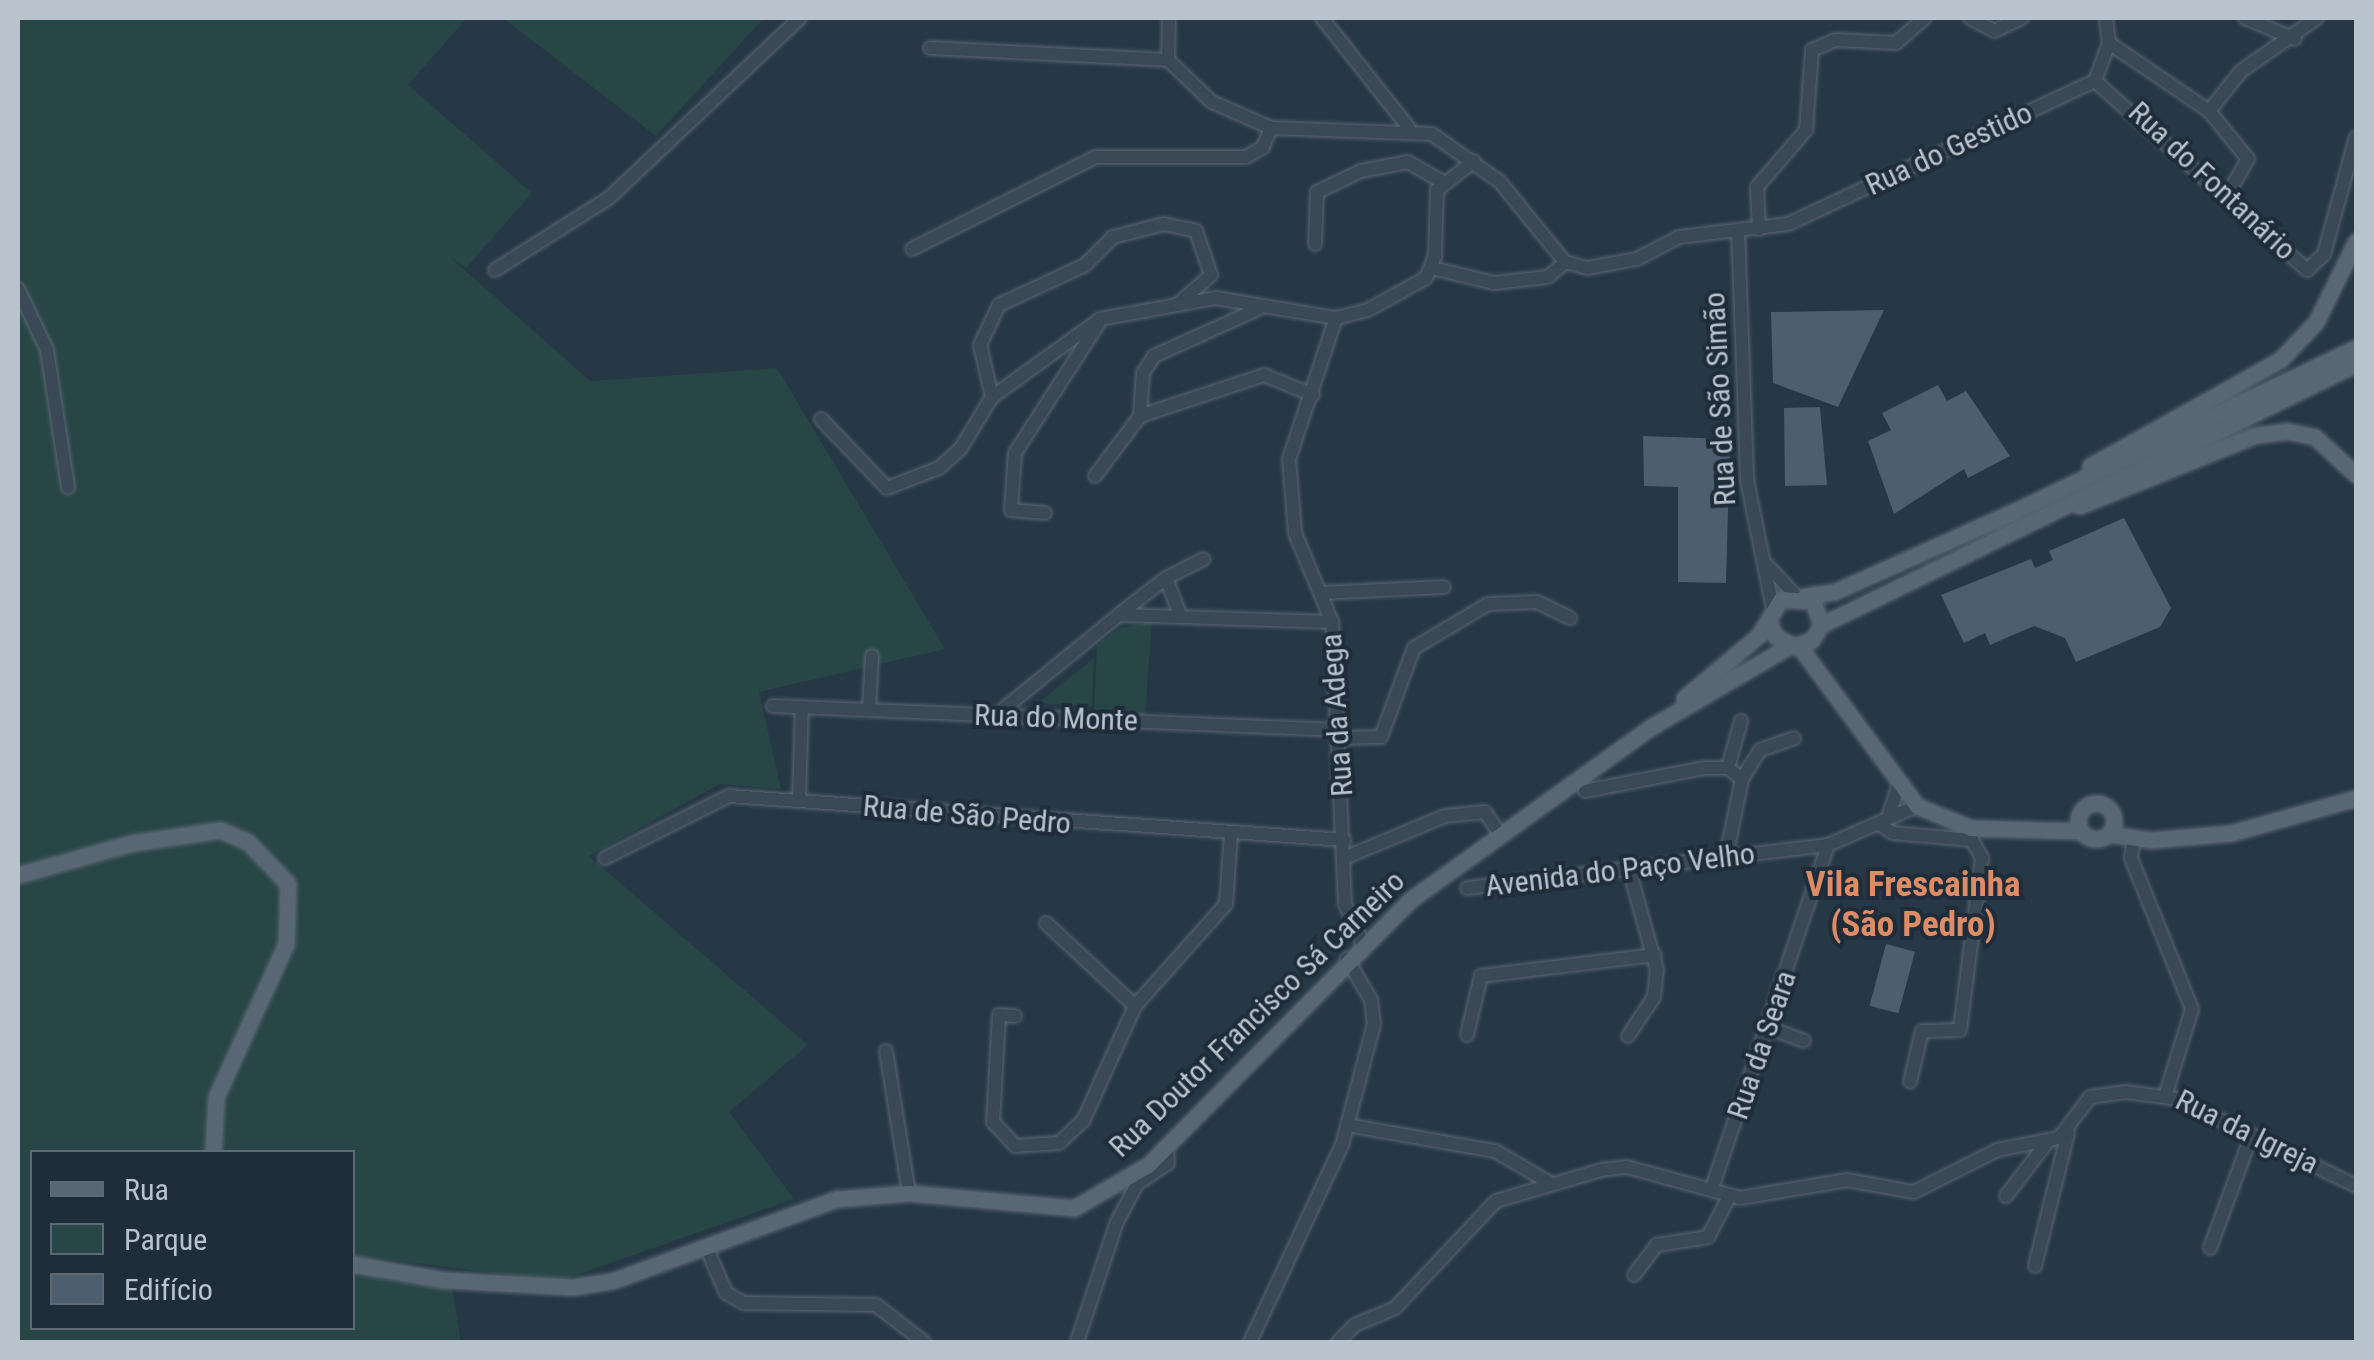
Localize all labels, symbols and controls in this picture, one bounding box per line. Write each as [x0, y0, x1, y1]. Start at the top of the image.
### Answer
street label: Rua do Fontanário [2121, 94, 2303, 268]
street label: Rua do Gestido [1860, 95, 2038, 203]
street label: Rua de São Simão [1696, 291, 1744, 507]
street label: Rua da Adega [1313, 632, 1361, 798]
street label: Rua do Monte [974, 697, 1138, 739]
street label: Rua de São Pedro [861, 788, 1073, 842]
street label: Avenida do Paço Velho [1483, 836, 1757, 904]
street label: Rua Doutor Francisco Sá Carneiro [1102, 863, 1412, 1165]
district label: Vila Frescainha (São Pedro) [1806, 864, 2020, 946]
street label: Rua da Seara [1720, 966, 1804, 1124]
street label: Rua da Igreja [2170, 1082, 2324, 1182]
legend [30, 1150, 355, 1330]
text: Rua [124, 1172, 169, 1207]
text: Parque [124, 1222, 207, 1257]
text: Edifício [124, 1272, 213, 1307]

